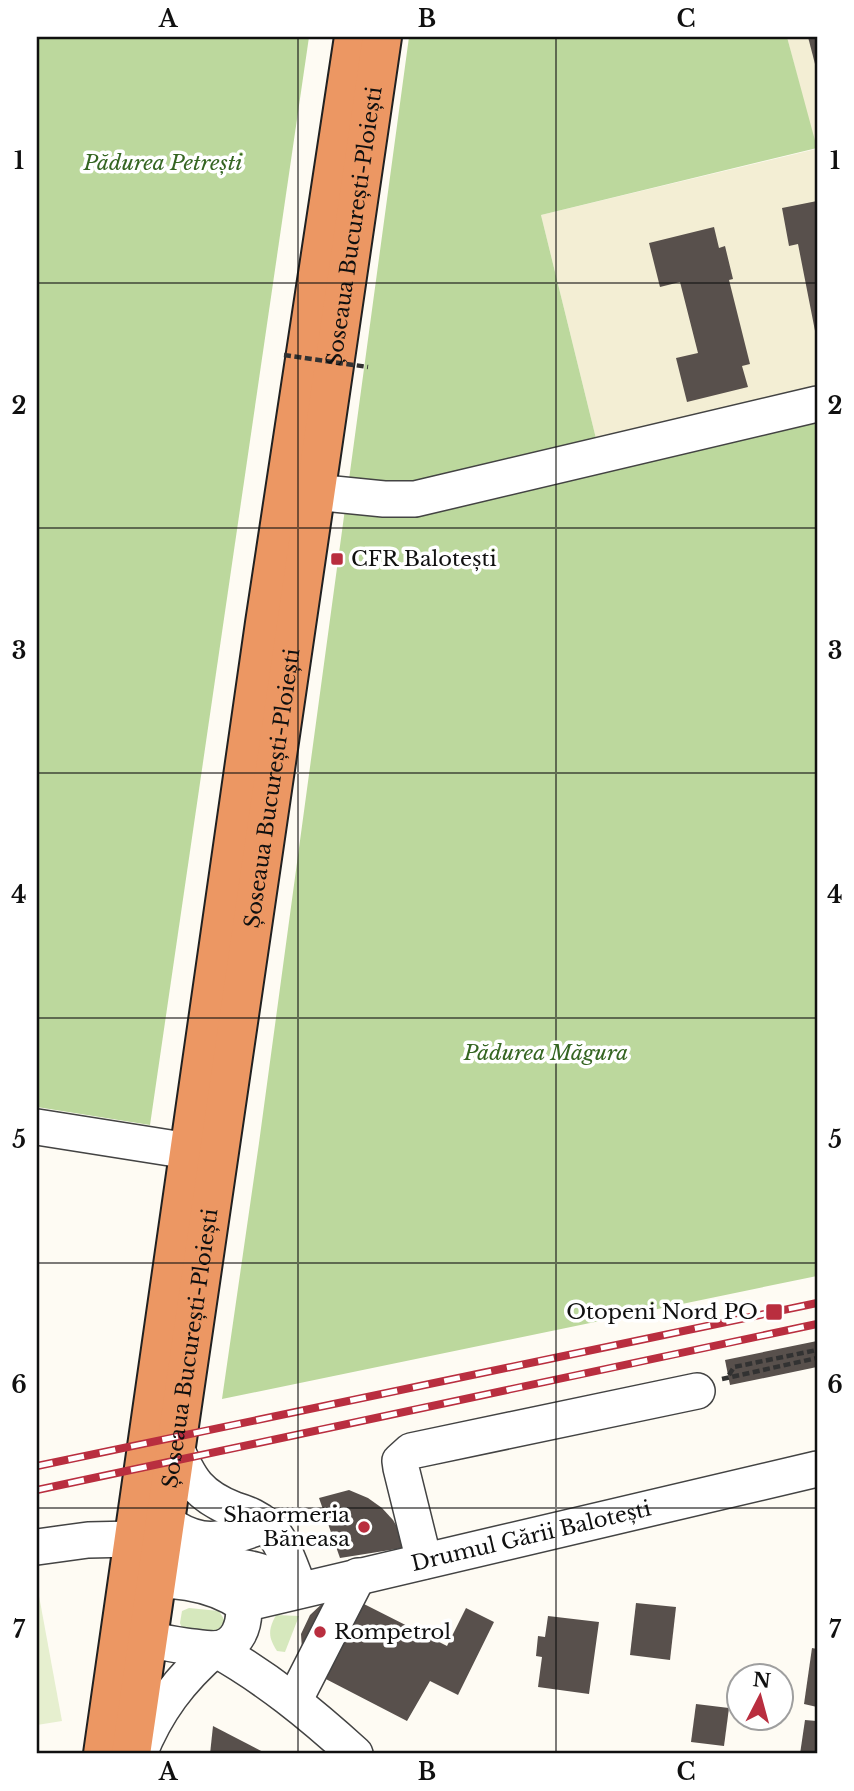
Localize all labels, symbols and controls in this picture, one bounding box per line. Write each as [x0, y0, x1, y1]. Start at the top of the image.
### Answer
text: A [158, 5, 179, 33]
text: B [418, 5, 436, 33]
text: C [677, 5, 695, 33]
street label: Șoseaua București-Ploiești [321, 85, 388, 368]
text: 1 [14, 147, 24, 175]
text: 1 [830, 147, 840, 175]
park label: Pădurea Petrești [82, 150, 243, 176]
text: 2 [12, 392, 26, 420]
text: 2 [828, 392, 842, 420]
place label: CFR Balotești [351, 546, 497, 572]
marker: CFR Balotești [329, 551, 345, 567]
text: 3 [12, 637, 26, 665]
text: 3 [828, 637, 842, 665]
street label: Șoseaua București-Ploiești [239, 647, 305, 930]
text: 4 [11, 881, 27, 909]
text: 4 [827, 881, 843, 909]
park label: Pădurea Măgura [463, 1040, 628, 1066]
text: 5 [12, 1126, 26, 1154]
text: 5 [828, 1126, 842, 1154]
street label: Șoseaua București-Ploiești [157, 1207, 224, 1490]
place label: Otopeni Nord PO [566, 1299, 758, 1325]
marker: Otopeni Nord PO [764, 1302, 784, 1322]
text: 6 [11, 1371, 27, 1399]
text: 6 [827, 1371, 843, 1399]
street label: Drumul Gării Balotești [409, 1495, 654, 1577]
place label: Shaormeria Băneasa [223, 1502, 350, 1552]
marker: Shaormeria Băneasa [356, 1519, 372, 1535]
text: 7 [13, 1616, 26, 1644]
text: 7 [829, 1616, 842, 1644]
place label: Rompetrol [334, 1619, 451, 1645]
marker: Rompetrol [312, 1624, 328, 1640]
north arrow [724, 1662, 794, 1732]
text: N [752, 1668, 772, 1693]
text: A [158, 1758, 179, 1786]
text: B [418, 1758, 436, 1786]
text: C [677, 1758, 695, 1786]

